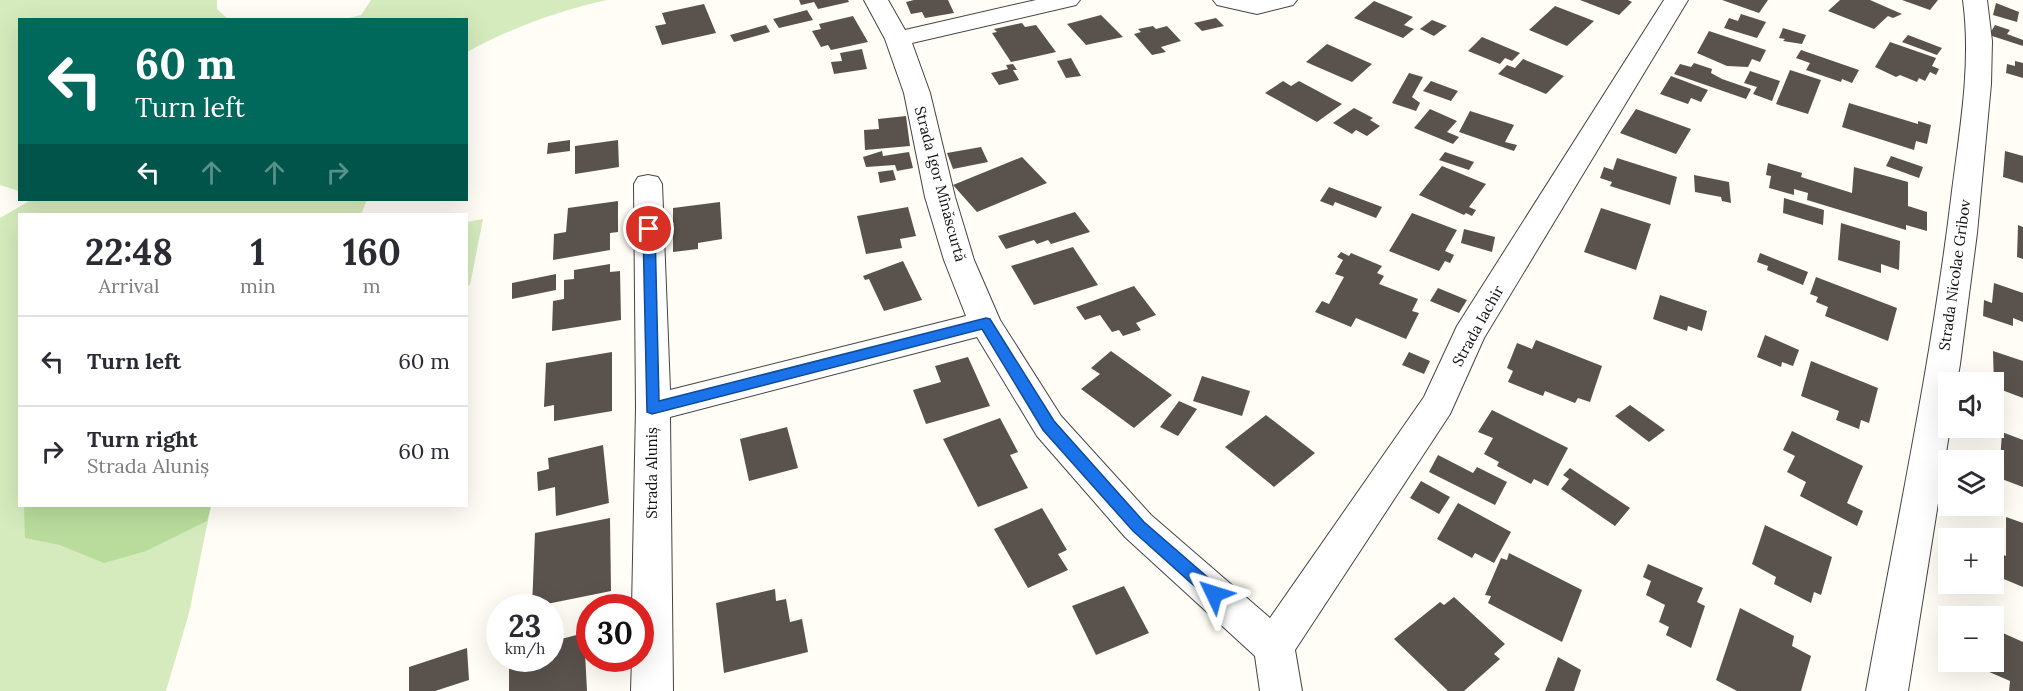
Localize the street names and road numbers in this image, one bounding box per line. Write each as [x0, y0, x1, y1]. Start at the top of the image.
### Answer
street label: Strada Igor Mînăscurtă [911, 104, 970, 264]
street label: Strada Nicolae Gribov [1934, 198, 1975, 352]
street label: Strada Iachir [1448, 282, 1508, 369]
street label: Strada Aluniș [642, 427, 661, 519]

